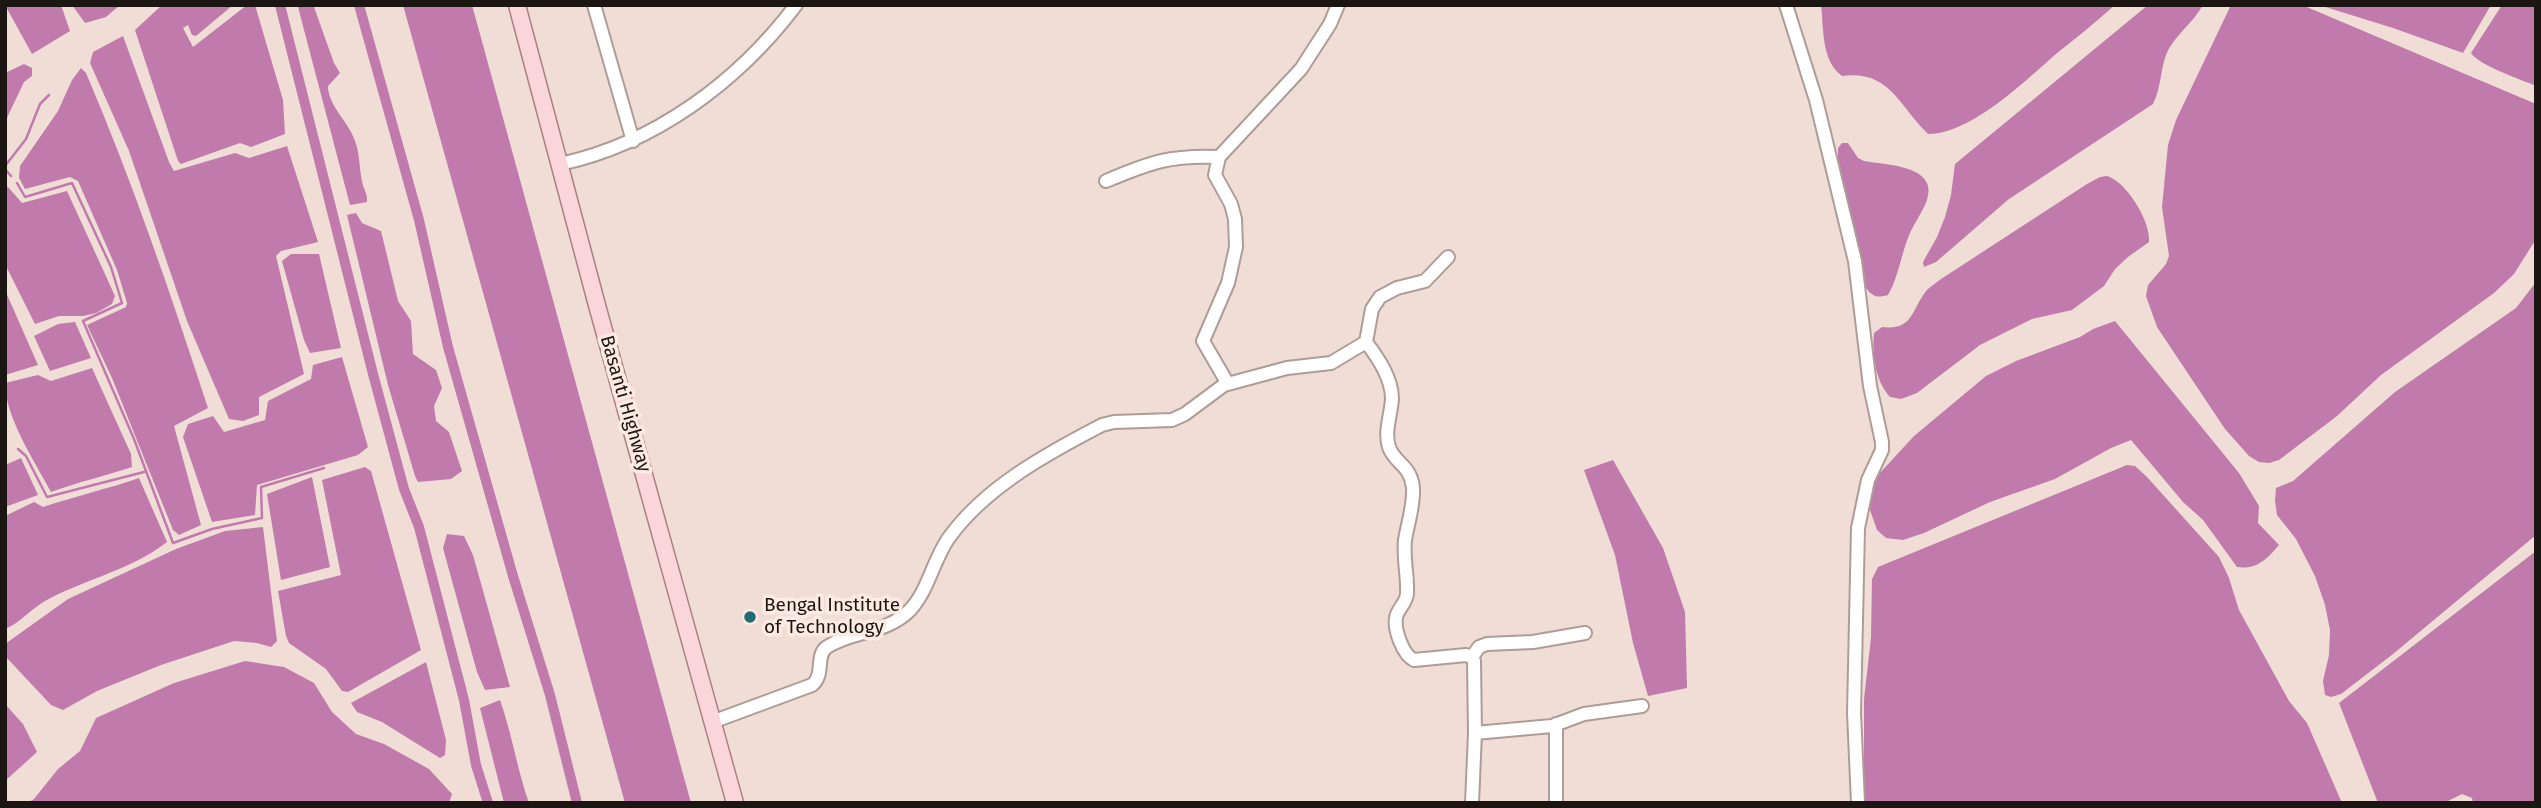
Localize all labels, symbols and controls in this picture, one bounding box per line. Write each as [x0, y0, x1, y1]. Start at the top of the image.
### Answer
street label: Basanti Highway [595, 333, 655, 475]
place label: Bengal Institute of Technology [764, 595, 900, 639]
marker: Bengal Institute of Technology [742, 609, 758, 625]

